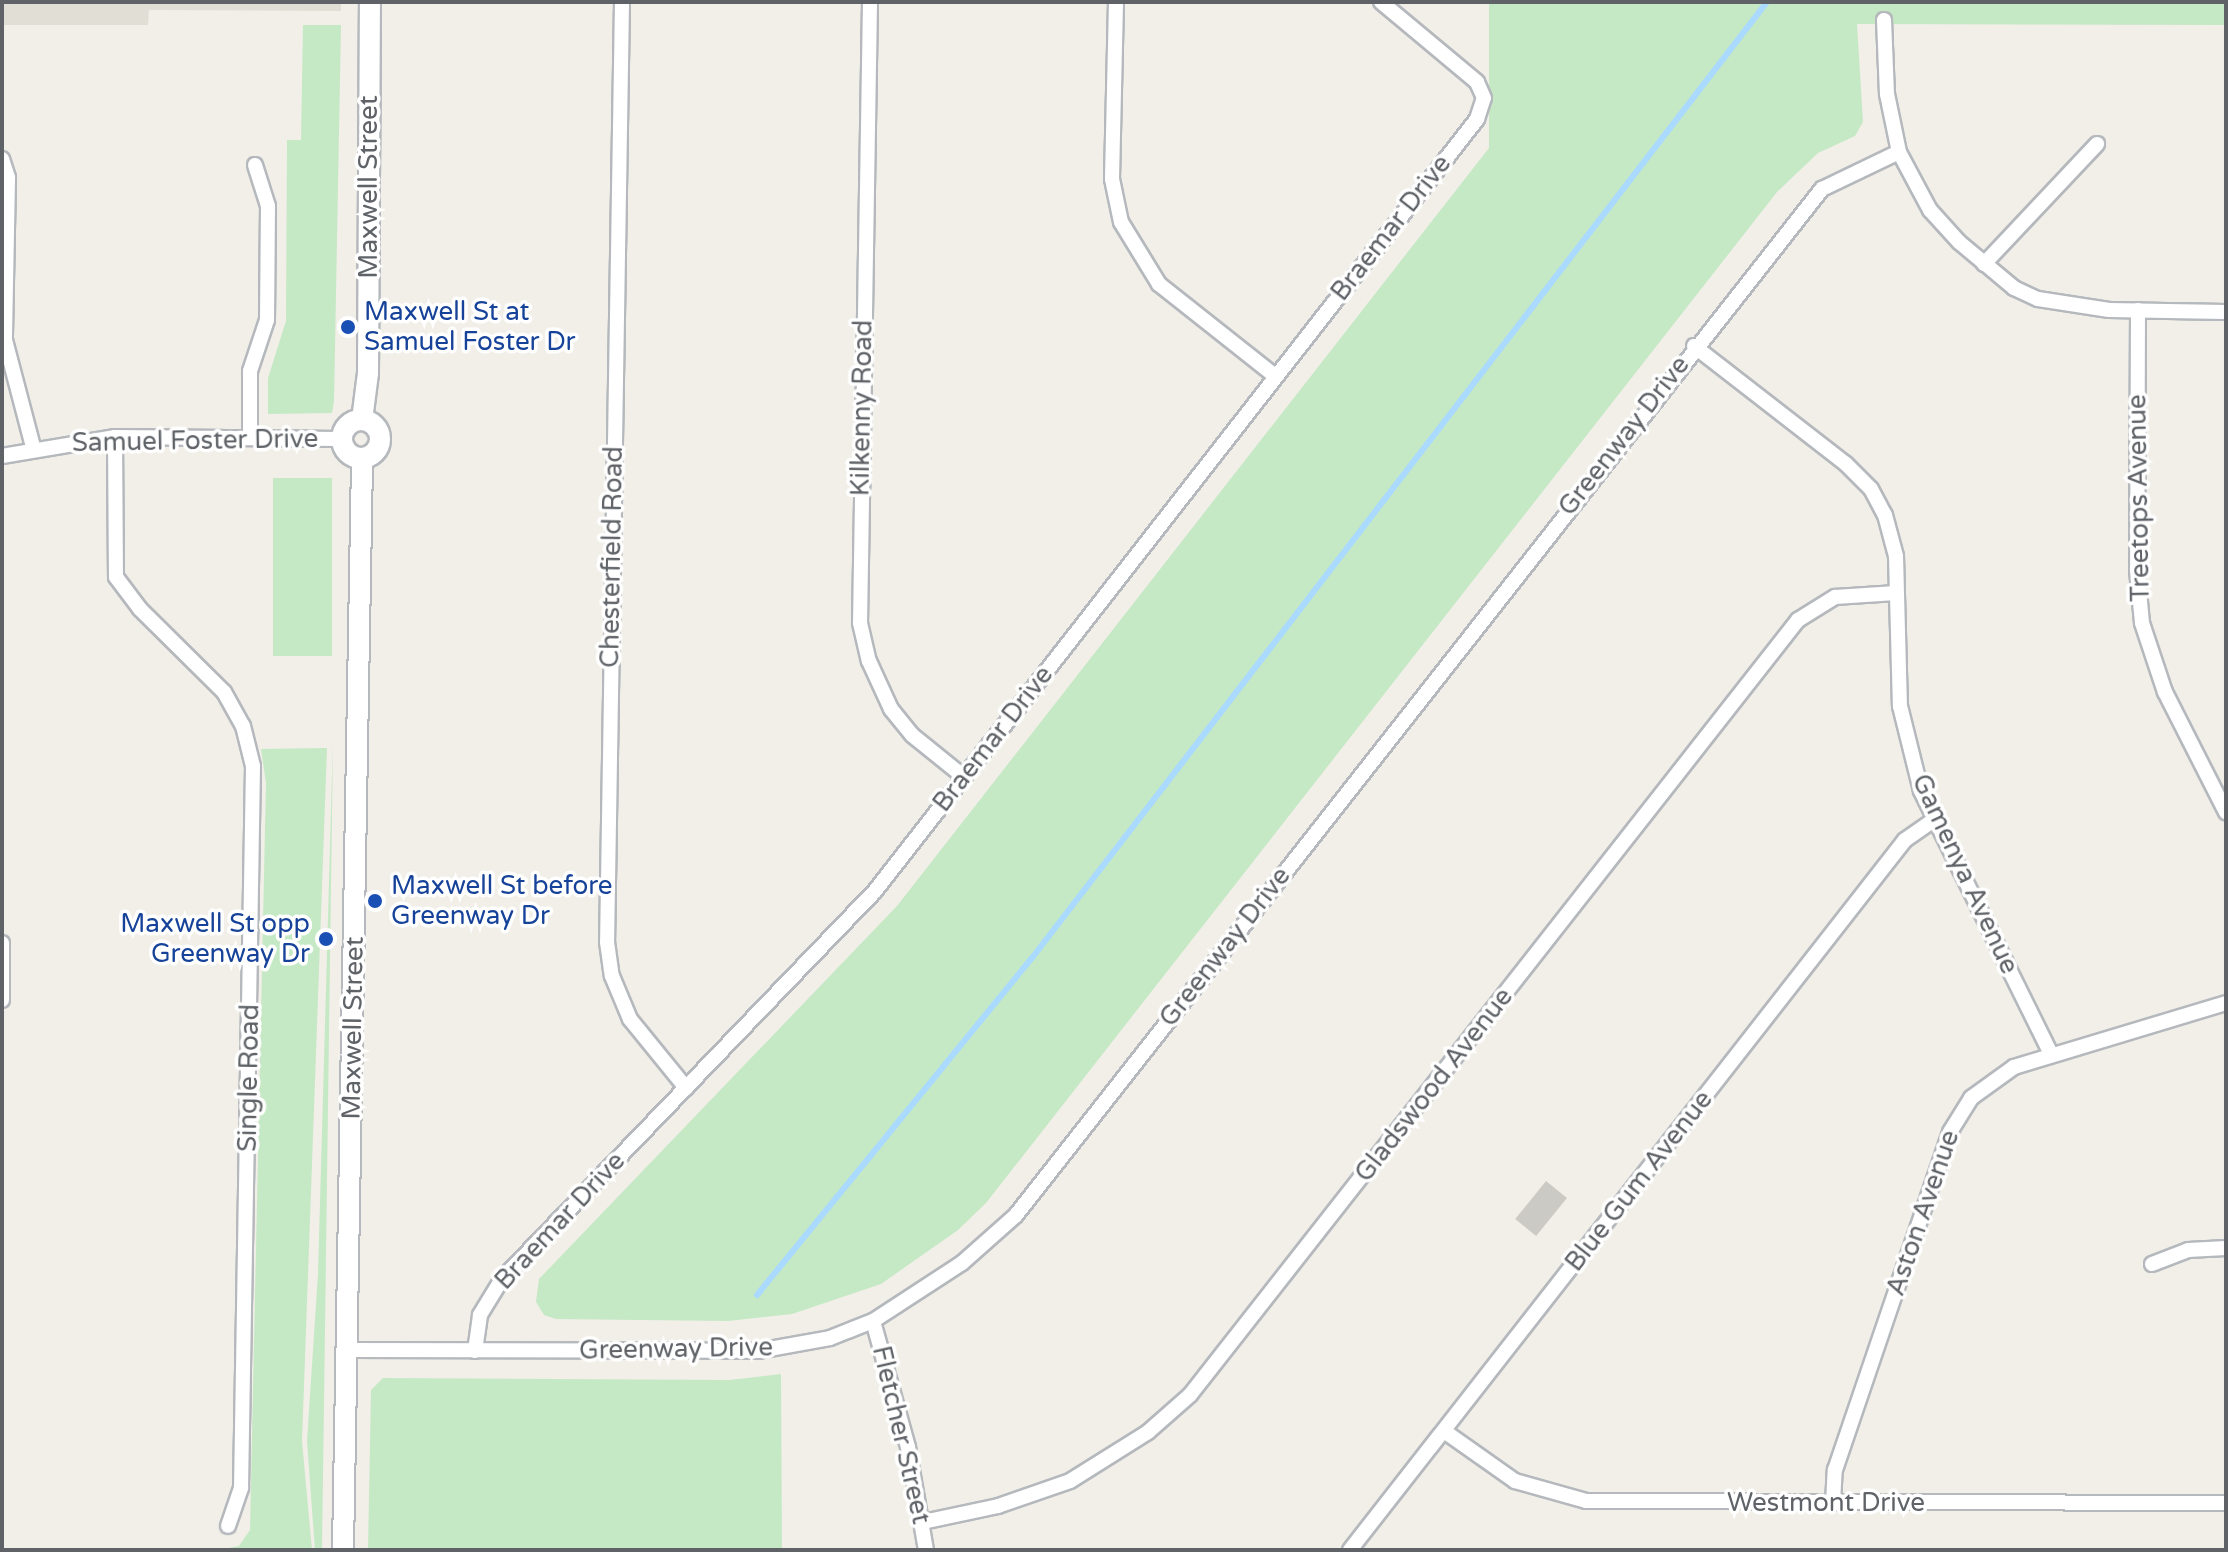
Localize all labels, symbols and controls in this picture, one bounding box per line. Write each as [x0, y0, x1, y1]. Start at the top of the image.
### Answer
street label: Maxwell Street [353, 95, 385, 279]
street label: Braemar Drive [1324, 149, 1458, 307]
place label: Maxwell St at Samuel Foster Dr [364, 296, 576, 358]
marker: Maxwell St at Samuel Foster Dr [339, 318, 357, 336]
street label: Kilkenny Road [845, 319, 879, 497]
street label: Greenway Drive [1552, 350, 1696, 522]
street label: Treetops Avenue [2122, 394, 2156, 602]
street label: Samuel Foster Drive [72, 423, 318, 459]
street label: Chesterfield Road [594, 446, 630, 668]
street label: Braemar Drive [926, 660, 1060, 818]
street label: Gamenya Avenue [1905, 769, 2025, 979]
street label: Greenway Drive [1153, 861, 1297, 1033]
place label: Maxwell St before Greenway Dr [391, 870, 613, 932]
marker: Maxwell St before Greenway Dr [366, 892, 384, 910]
place label: Maxwell St opp Greenway Dr [120, 908, 310, 970]
marker: Maxwell St opp Greenway Dr [317, 930, 335, 948]
street label: Maxwell Street [336, 936, 370, 1120]
street label: Gladswood Avenue [1349, 982, 1519, 1188]
street label: Single Road [232, 1004, 266, 1152]
street label: Blue Gum Avenue [1559, 1084, 1719, 1278]
street label: Aston Avenue [1880, 1126, 1966, 1300]
street label: Braemar Drive [488, 1146, 632, 1296]
street label: Greenway Drive [579, 1332, 773, 1366]
street label: Fletcher Street [865, 1343, 937, 1527]
street label: Westmont Drive [1727, 1487, 1925, 1519]

